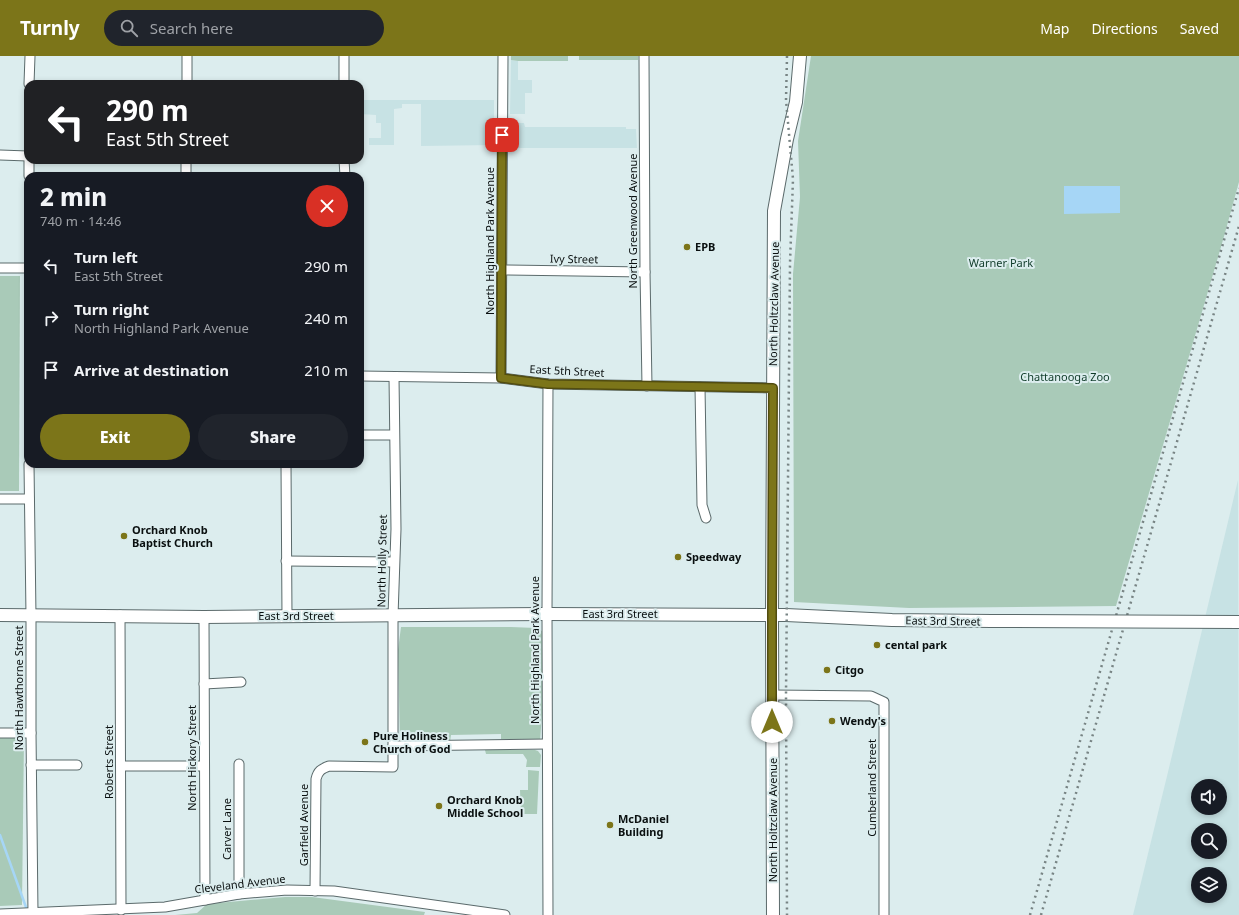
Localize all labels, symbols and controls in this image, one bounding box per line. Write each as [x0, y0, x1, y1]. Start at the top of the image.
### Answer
search box [104, 10, 384, 46]
text: Turnly [20, 15, 80, 41]
icon: search [118, 17, 140, 39]
text: Search here [150, 18, 233, 38]
text: Map [1040, 19, 1069, 38]
text: Directions [1091, 19, 1158, 38]
text: Saved [1180, 19, 1219, 38]
text: 290 m [106, 91, 189, 129]
icon: left [40, 96, 92, 148]
pin [485, 118, 519, 152]
icon: arrive [491, 124, 513, 146]
text: East 5th Street [106, 127, 229, 151]
street label: North Greenwood Avenue [625, 154, 640, 288]
street label: North Highland Park Avenue [482, 167, 497, 315]
text: 2 min [40, 180, 107, 213]
button: close [306, 185, 348, 227]
text: 740 m · 14:46 [40, 212, 121, 230]
place label: EPB [695, 239, 715, 254]
marker: EPB [682, 242, 692, 252]
street label: North Holtzclaw Avenue [765, 242, 782, 366]
text: Turn left [74, 247, 138, 267]
street label: Ivy Street [550, 251, 598, 266]
icon: left [40, 255, 62, 277]
park label: Warner Park [969, 255, 1033, 270]
text: 290 m [304, 256, 348, 276]
text: East 5th Street [74, 267, 163, 285]
text: Turn right [74, 299, 149, 319]
icon: right [40, 307, 62, 329]
text: 240 m [304, 308, 348, 328]
text: North Highland Park Avenue [74, 319, 249, 337]
icon: arrive [40, 359, 62, 381]
text: Arrive at destination [74, 360, 229, 380]
text: 210 m [304, 360, 348, 380]
street label: East 5th Street [529, 361, 605, 380]
park label: Chattanooga Zoo [1020, 369, 1110, 384]
button: Exit [40, 414, 190, 460]
button: Share [198, 414, 348, 460]
street label: North Holly Street [373, 514, 390, 608]
place label: Orchard Knob Baptist Church [132, 522, 213, 550]
marker: Orchard Knob Baptist Church [119, 531, 129, 541]
place label: Speedway [686, 549, 742, 564]
marker: Speedway [673, 552, 683, 562]
street label: North Highland Park Avenue [527, 576, 542, 724]
street label: East 3rd Street [582, 606, 658, 621]
street label: East 3rd Street [258, 608, 334, 623]
street label: East 3rd Street [905, 612, 981, 629]
street label: North Hawthorne Street [11, 626, 26, 750]
place label: cental park [885, 637, 947, 652]
marker: cental park [872, 640, 882, 650]
place label: Citgo [835, 662, 864, 677]
marker: Citgo [822, 665, 832, 675]
position arrow [751, 701, 793, 743]
street label: North Hickory Street [184, 705, 199, 811]
place label: Wendy's [840, 713, 886, 728]
marker: Wendy's [827, 716, 837, 726]
street label: Roberts Street [101, 725, 116, 799]
place label: Pure Holiness Church of God [373, 728, 451, 756]
marker: Pure Holiness Church of God [360, 737, 370, 747]
street label: Cumberland Street [864, 739, 879, 837]
street label: North Holtzclaw Avenue [765, 758, 780, 882]
map controls [1191, 779, 1227, 903]
button: sound [1191, 779, 1227, 815]
street label: Garfield Avenue [296, 784, 311, 866]
place label: Orchard Knob Middle School [447, 792, 523, 820]
street label: Carver Lane [219, 798, 234, 860]
marker: Orchard Knob Middle School [434, 801, 444, 811]
place label: McDaniel Building [618, 811, 669, 839]
marker: McDaniel Building [605, 820, 615, 830]
button: search [1191, 823, 1227, 859]
button: layers [1191, 867, 1227, 903]
street label: Cleveland Avenue [194, 870, 286, 897]

